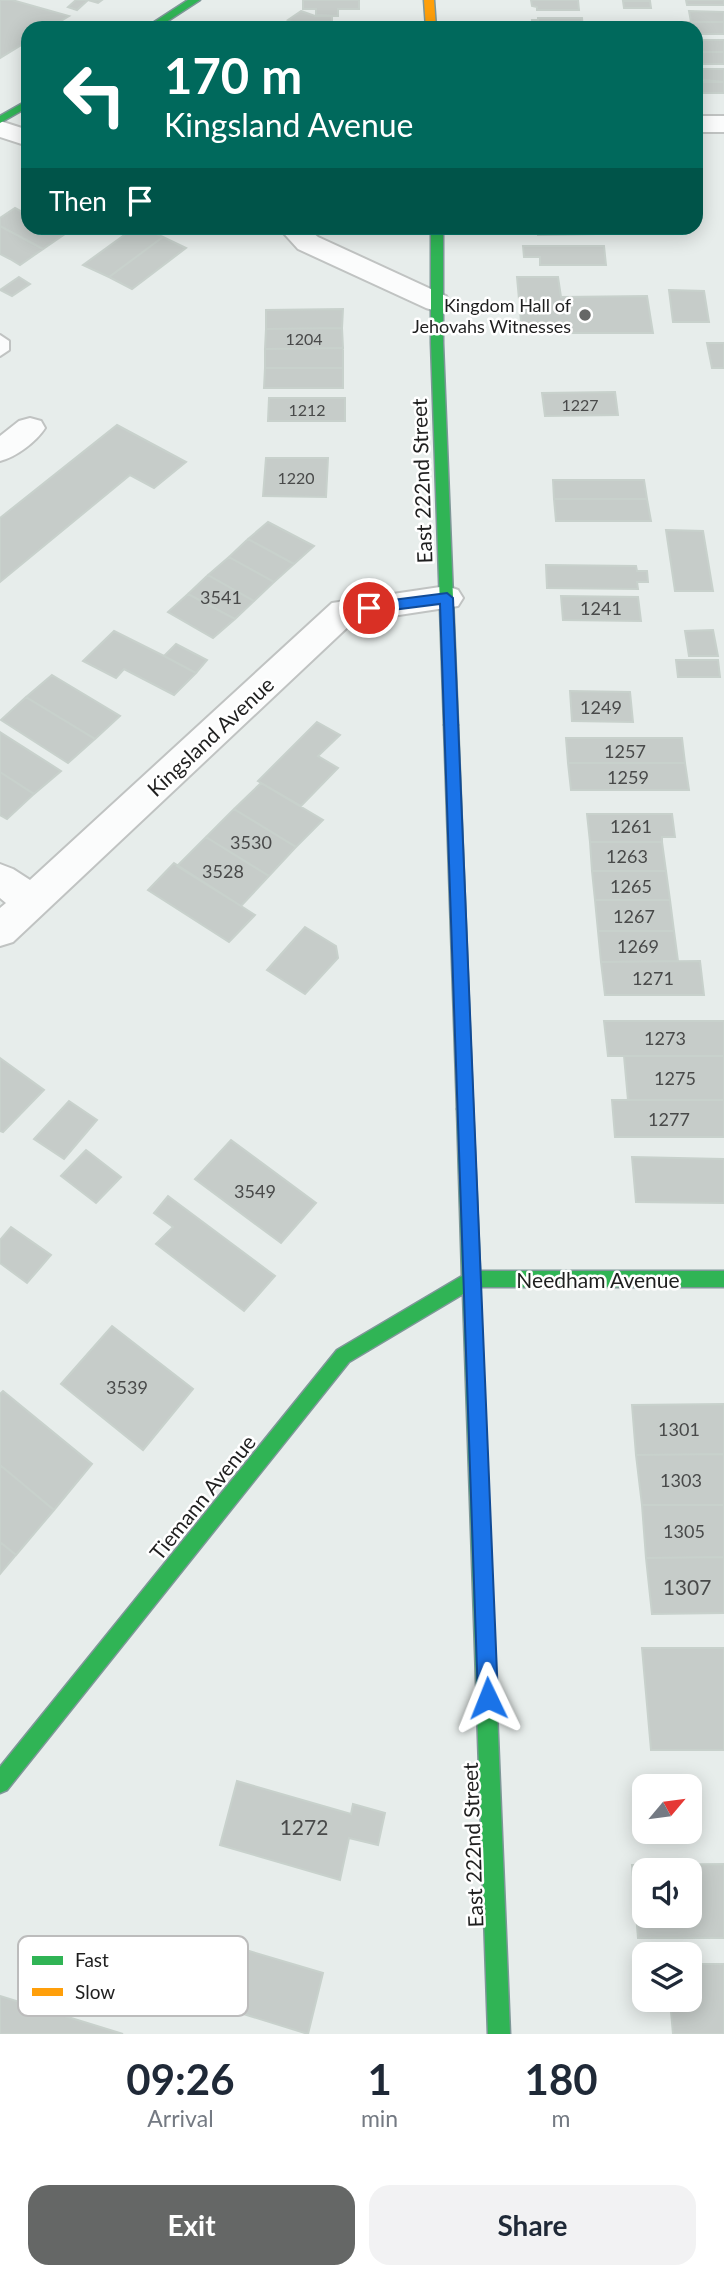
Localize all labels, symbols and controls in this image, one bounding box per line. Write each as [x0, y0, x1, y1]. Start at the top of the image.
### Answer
text: 170 m [164, 46, 302, 104]
icon: left [49, 49, 140, 140]
text: Kingsland Avenue [164, 105, 414, 144]
icon: arrive [121, 182, 159, 220]
text: Then [49, 185, 107, 217]
place label: Kingdom Hall of Jehovahs Witnesses [412, 294, 572, 337]
marker: Kingdom Hall of Jehovahs Witnesses [577, 307, 593, 323]
house number: 1204 [285, 329, 323, 348]
house number: 1227 [561, 395, 599, 414]
street label: East 222nd Street [406, 398, 436, 564]
house number: 1212 [288, 400, 326, 419]
house number: 1220 [277, 468, 315, 487]
pin [339, 578, 399, 638]
house number: 3541 [200, 586, 242, 608]
icon: arrive [350, 589, 388, 627]
house number: 1241 [580, 597, 622, 619]
street label: Kingsland Avenue [142, 671, 278, 801]
house number: 1249 [580, 696, 622, 718]
house number: 1257 [604, 740, 646, 762]
house number: 1259 [607, 766, 649, 788]
house number: 1261 [610, 815, 652, 837]
house number: 3530 [230, 831, 272, 853]
house number: 1263 [606, 845, 648, 867]
house number: 3528 [202, 860, 244, 882]
house number: 1265 [610, 875, 652, 897]
house number: 1267 [613, 905, 655, 927]
house number: 1269 [617, 935, 659, 957]
house number: 1271 [632, 967, 674, 989]
house number: 1273 [644, 1027, 686, 1049]
house number: 1275 [654, 1067, 696, 1089]
house number: 1277 [648, 1108, 690, 1130]
house number: 3549 [234, 1180, 276, 1202]
street label: Needham Avenue [516, 1267, 680, 1292]
house number: 3539 [106, 1376, 148, 1398]
house number: 1301 [658, 1418, 700, 1440]
street label: Tiemann Avenue [144, 1429, 260, 1565]
house number: 1303 [660, 1469, 702, 1491]
house number: 1305 [663, 1520, 705, 1542]
house number: 1307 [663, 1574, 711, 1599]
position arrow [451, 1661, 525, 1735]
street label: East 222nd Street [457, 1762, 487, 1928]
north arrow [632, 1774, 702, 1844]
map controls [632, 1774, 702, 2012]
house number: 1272 [280, 1814, 328, 1839]
button: sound [632, 1858, 702, 1928]
legend [18, 1936, 248, 2016]
button: layers [632, 1942, 702, 2012]
text: Fast [75, 1948, 109, 1971]
text: Slow [75, 1980, 115, 2003]
text: 09:26 [126, 2054, 235, 2104]
text: 1 [367, 2054, 392, 2104]
text: 180 [525, 2054, 598, 2104]
text: Arrival [147, 2104, 214, 2132]
text: min [361, 2104, 398, 2132]
text: m [552, 2104, 571, 2132]
button: Exit [28, 2185, 355, 2265]
button: Share [369, 2185, 696, 2265]

